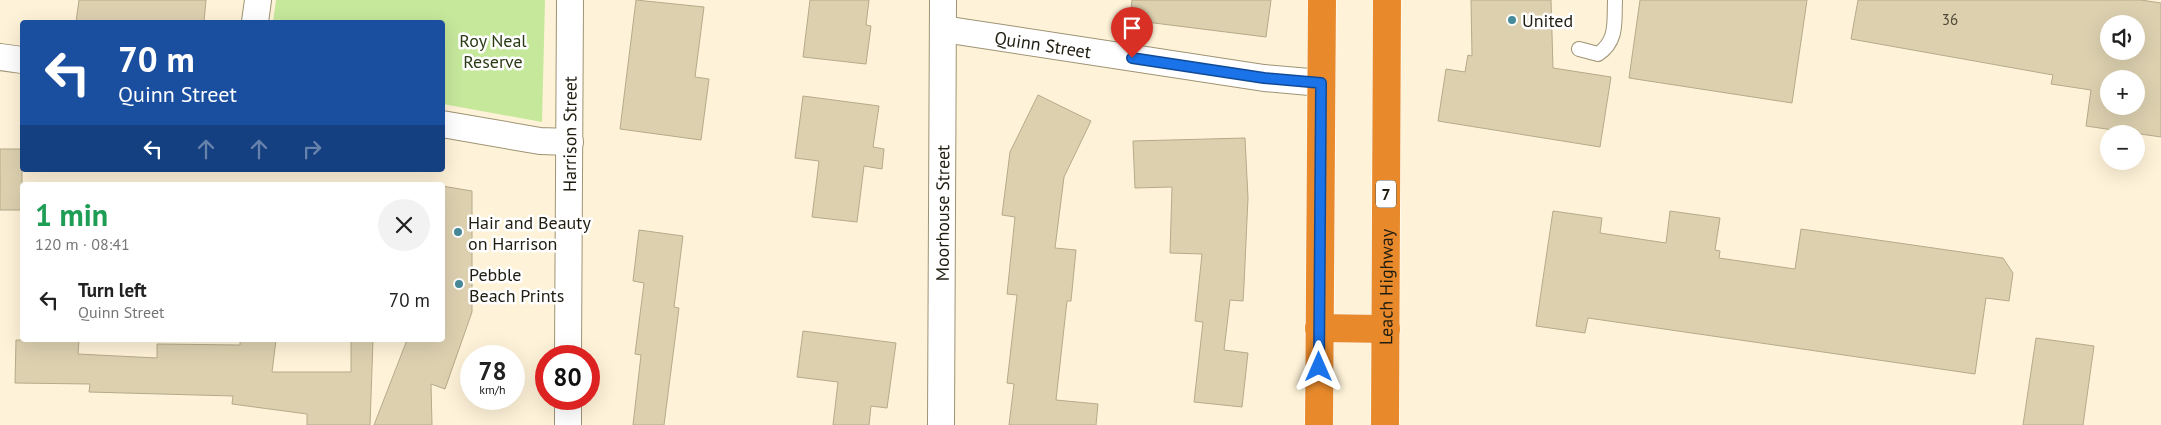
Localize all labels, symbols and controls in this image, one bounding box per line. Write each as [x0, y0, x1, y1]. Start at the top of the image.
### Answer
pin [1111, 7, 1153, 58]
place label: United [1522, 9, 1573, 32]
house number: 36 [1942, 10, 1958, 29]
icon: arrive [1118, 14, 1146, 42]
marker: United [1506, 14, 1518, 26]
map controls [2100, 15, 2145, 170]
button: sound [2100, 15, 2145, 60]
street label: Quinn Street [993, 26, 1093, 63]
park label: Roy Neal Reserve [459, 29, 527, 73]
text: 70 m [118, 36, 195, 82]
icon: left [35, 40, 100, 105]
button: + [2100, 70, 2145, 115]
street label: Harrison Street [557, 76, 581, 192]
text: Quinn Street [118, 80, 237, 108]
button: − [2100, 125, 2145, 170]
icon: left [139, 135, 167, 163]
icon: ahead [192, 135, 220, 163]
icon: ahead [245, 135, 273, 163]
icon: right [298, 135, 326, 163]
street label: Moorhouse Street [930, 145, 954, 281]
road number: 7 [1376, 180, 1396, 208]
text: 1 min [35, 195, 108, 234]
button: close [378, 199, 430, 251]
place label: Hair and Beauty on Harrison [468, 211, 591, 255]
marker: Hair and Beauty on Harrison [452, 226, 464, 238]
street label: Leach Highway [1374, 228, 1397, 345]
text: 120 m · 08:41 [35, 234, 130, 254]
place label: Pebble Beach Prints [469, 263, 564, 307]
text: Turn left [78, 278, 147, 302]
marker: Pebble Beach Prints [453, 278, 465, 290]
icon: left [35, 286, 63, 314]
text: 70 m [389, 288, 430, 312]
text: Quinn Street [78, 302, 165, 322]
position arrow [1292, 340, 1344, 392]
speed limit sign: 80 [535, 345, 600, 410]
text: 78 [478, 355, 507, 387]
text: km/h [479, 382, 506, 397]

